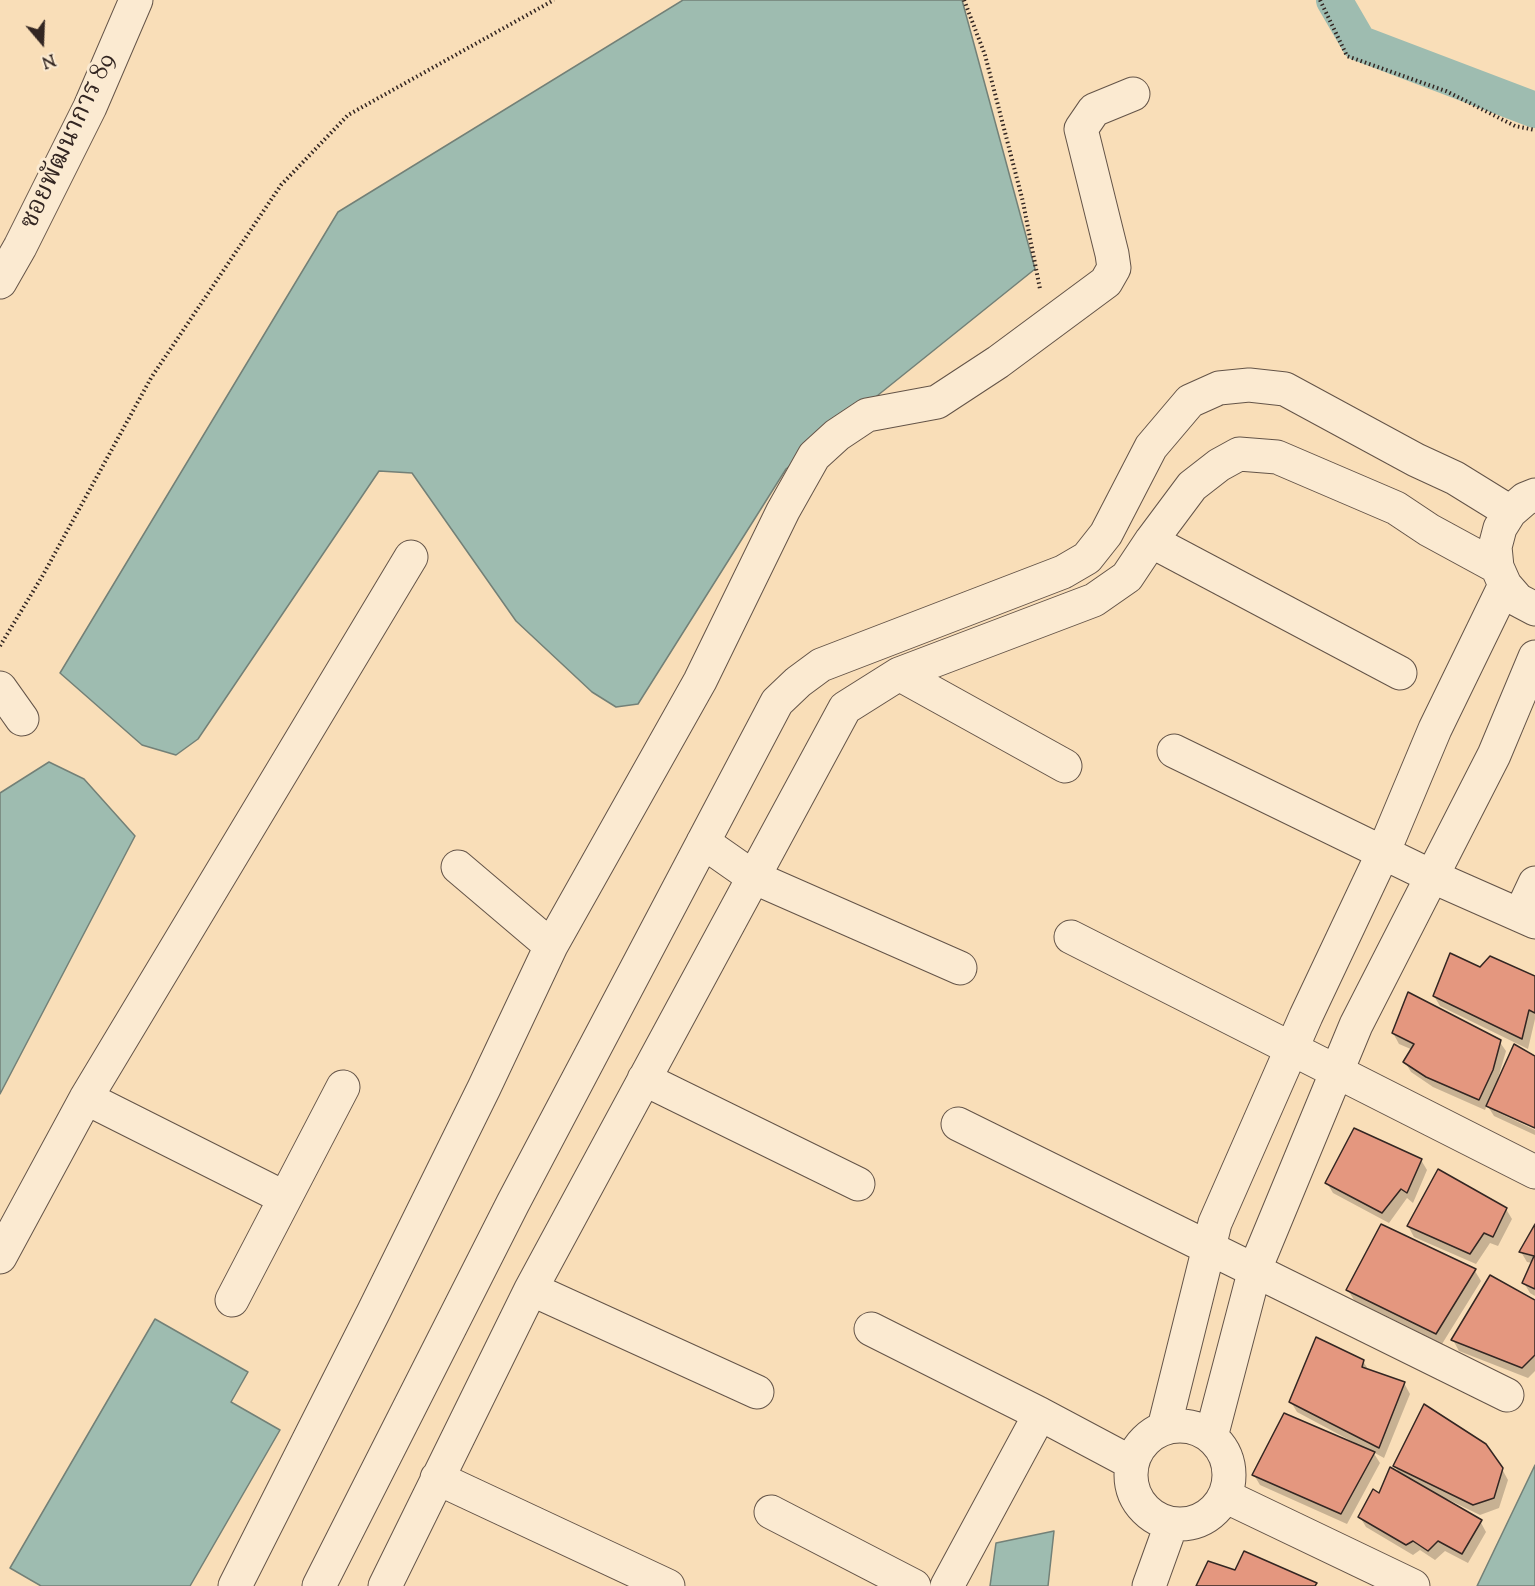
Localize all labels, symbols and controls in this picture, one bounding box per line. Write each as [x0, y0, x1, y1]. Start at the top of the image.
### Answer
north arrow [12, 12, 72, 72]
text: N [38, 47, 58, 72]
street label: ซอยพัฒนาการ 89 [16, 49, 124, 235]

